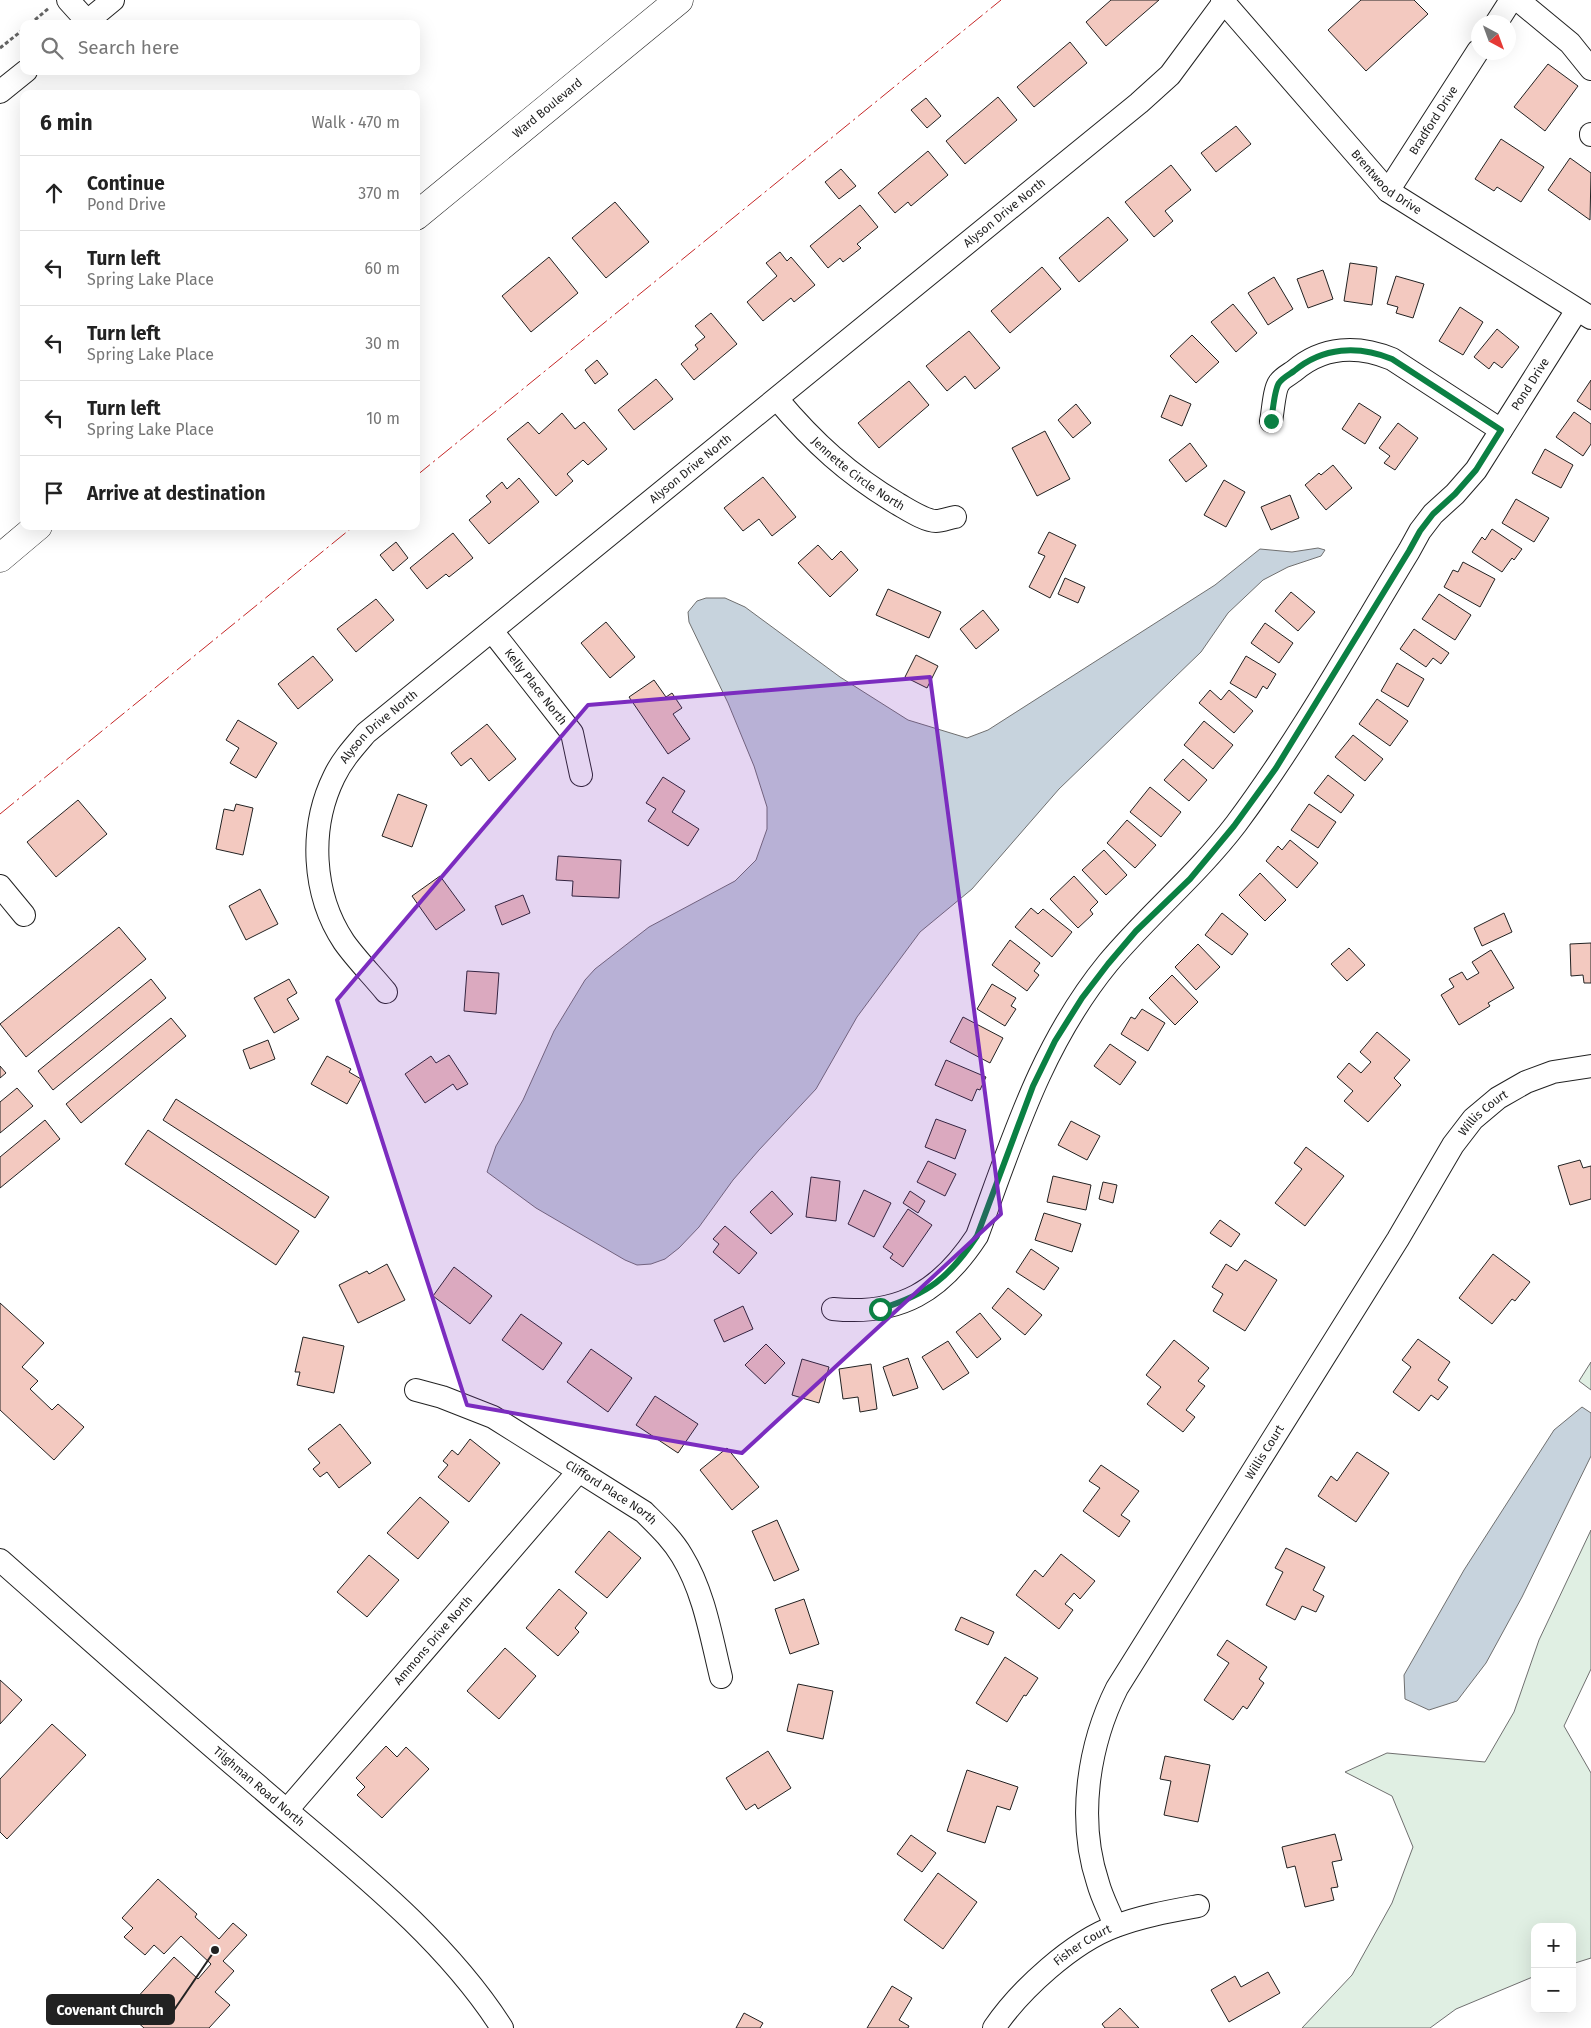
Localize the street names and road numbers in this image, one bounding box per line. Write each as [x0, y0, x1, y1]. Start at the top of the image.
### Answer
street label: Ward Boulevard [510, 75, 585, 141]
street label: Bradford Drive [1406, 83, 1461, 157]
street label: Brentwood Drive [1348, 147, 1424, 217]
street label: Alyson Drive North [961, 175, 1048, 250]
street label: Pond Drive [1509, 355, 1552, 413]
street label: Alyson Drive North [647, 431, 734, 506]
street label: Jennette Circle North [809, 434, 907, 513]
street label: Kelly Place North [502, 646, 570, 728]
street label: Alyson Drive North [337, 687, 420, 766]
street label: Willis Court [1456, 1087, 1511, 1139]
street label: Willis Court [1242, 1422, 1287, 1482]
street label: Clifford Place North [563, 1457, 660, 1528]
street label: Ammons Drive North [391, 1593, 475, 1688]
street label: Tilghman Road North [210, 1744, 307, 1829]
street label: Fisher Court [1051, 1922, 1114, 1969]

